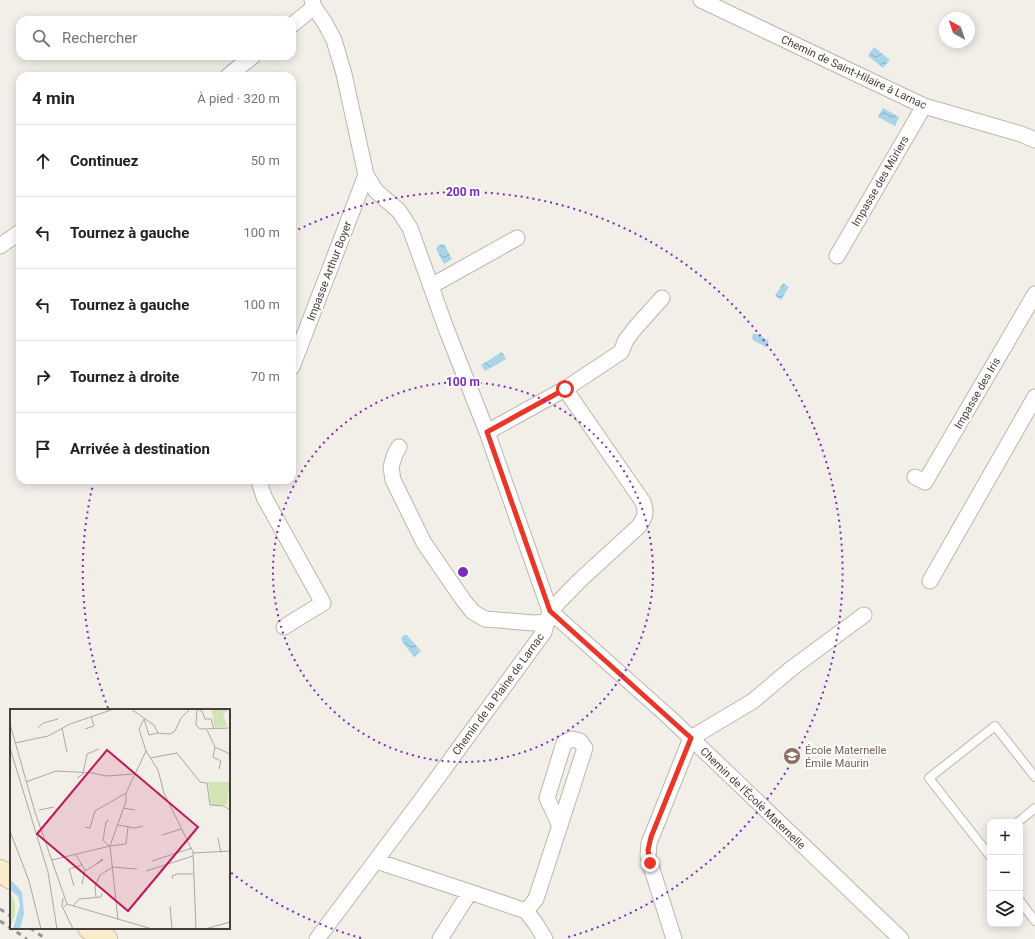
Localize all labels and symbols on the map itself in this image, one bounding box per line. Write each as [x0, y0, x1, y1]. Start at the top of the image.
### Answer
north arrow [939, 12, 975, 48]
street label: Chemin de Saint-Hilaire à Larnac [779, 33, 929, 112]
street label: Impasse des Mûriers [849, 133, 912, 229]
text: 200 m [446, 185, 480, 199]
street label: Impasse Arthur Boyer [304, 219, 355, 323]
street label: Impasse des Iris [952, 355, 1003, 431]
text: 100 m [446, 375, 480, 389]
route start [556, 380, 574, 398]
centre of rings [456, 565, 470, 579]
street label: Chemin de la Plaine de Larnac [450, 631, 547, 758]
inset map [10, 709, 230, 929]
place label: École Maternelle Émile Maurin [805, 744, 886, 770]
street label: Chemin de l'École Maternelle [697, 745, 808, 852]
school or university icon: École Maternelle Émile Maurin [782, 746, 802, 766]
route end [641, 854, 659, 872]

